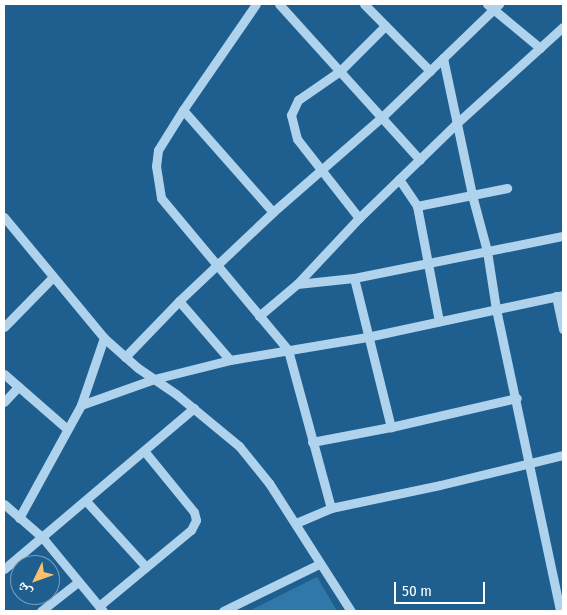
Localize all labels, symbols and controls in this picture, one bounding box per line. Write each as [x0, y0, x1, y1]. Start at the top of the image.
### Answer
north arrow [10, 555, 60, 605]
scale bar [397, 572, 488, 604]
text: ش [13, 578, 36, 601]
text: 50 m [402, 582, 432, 600]

